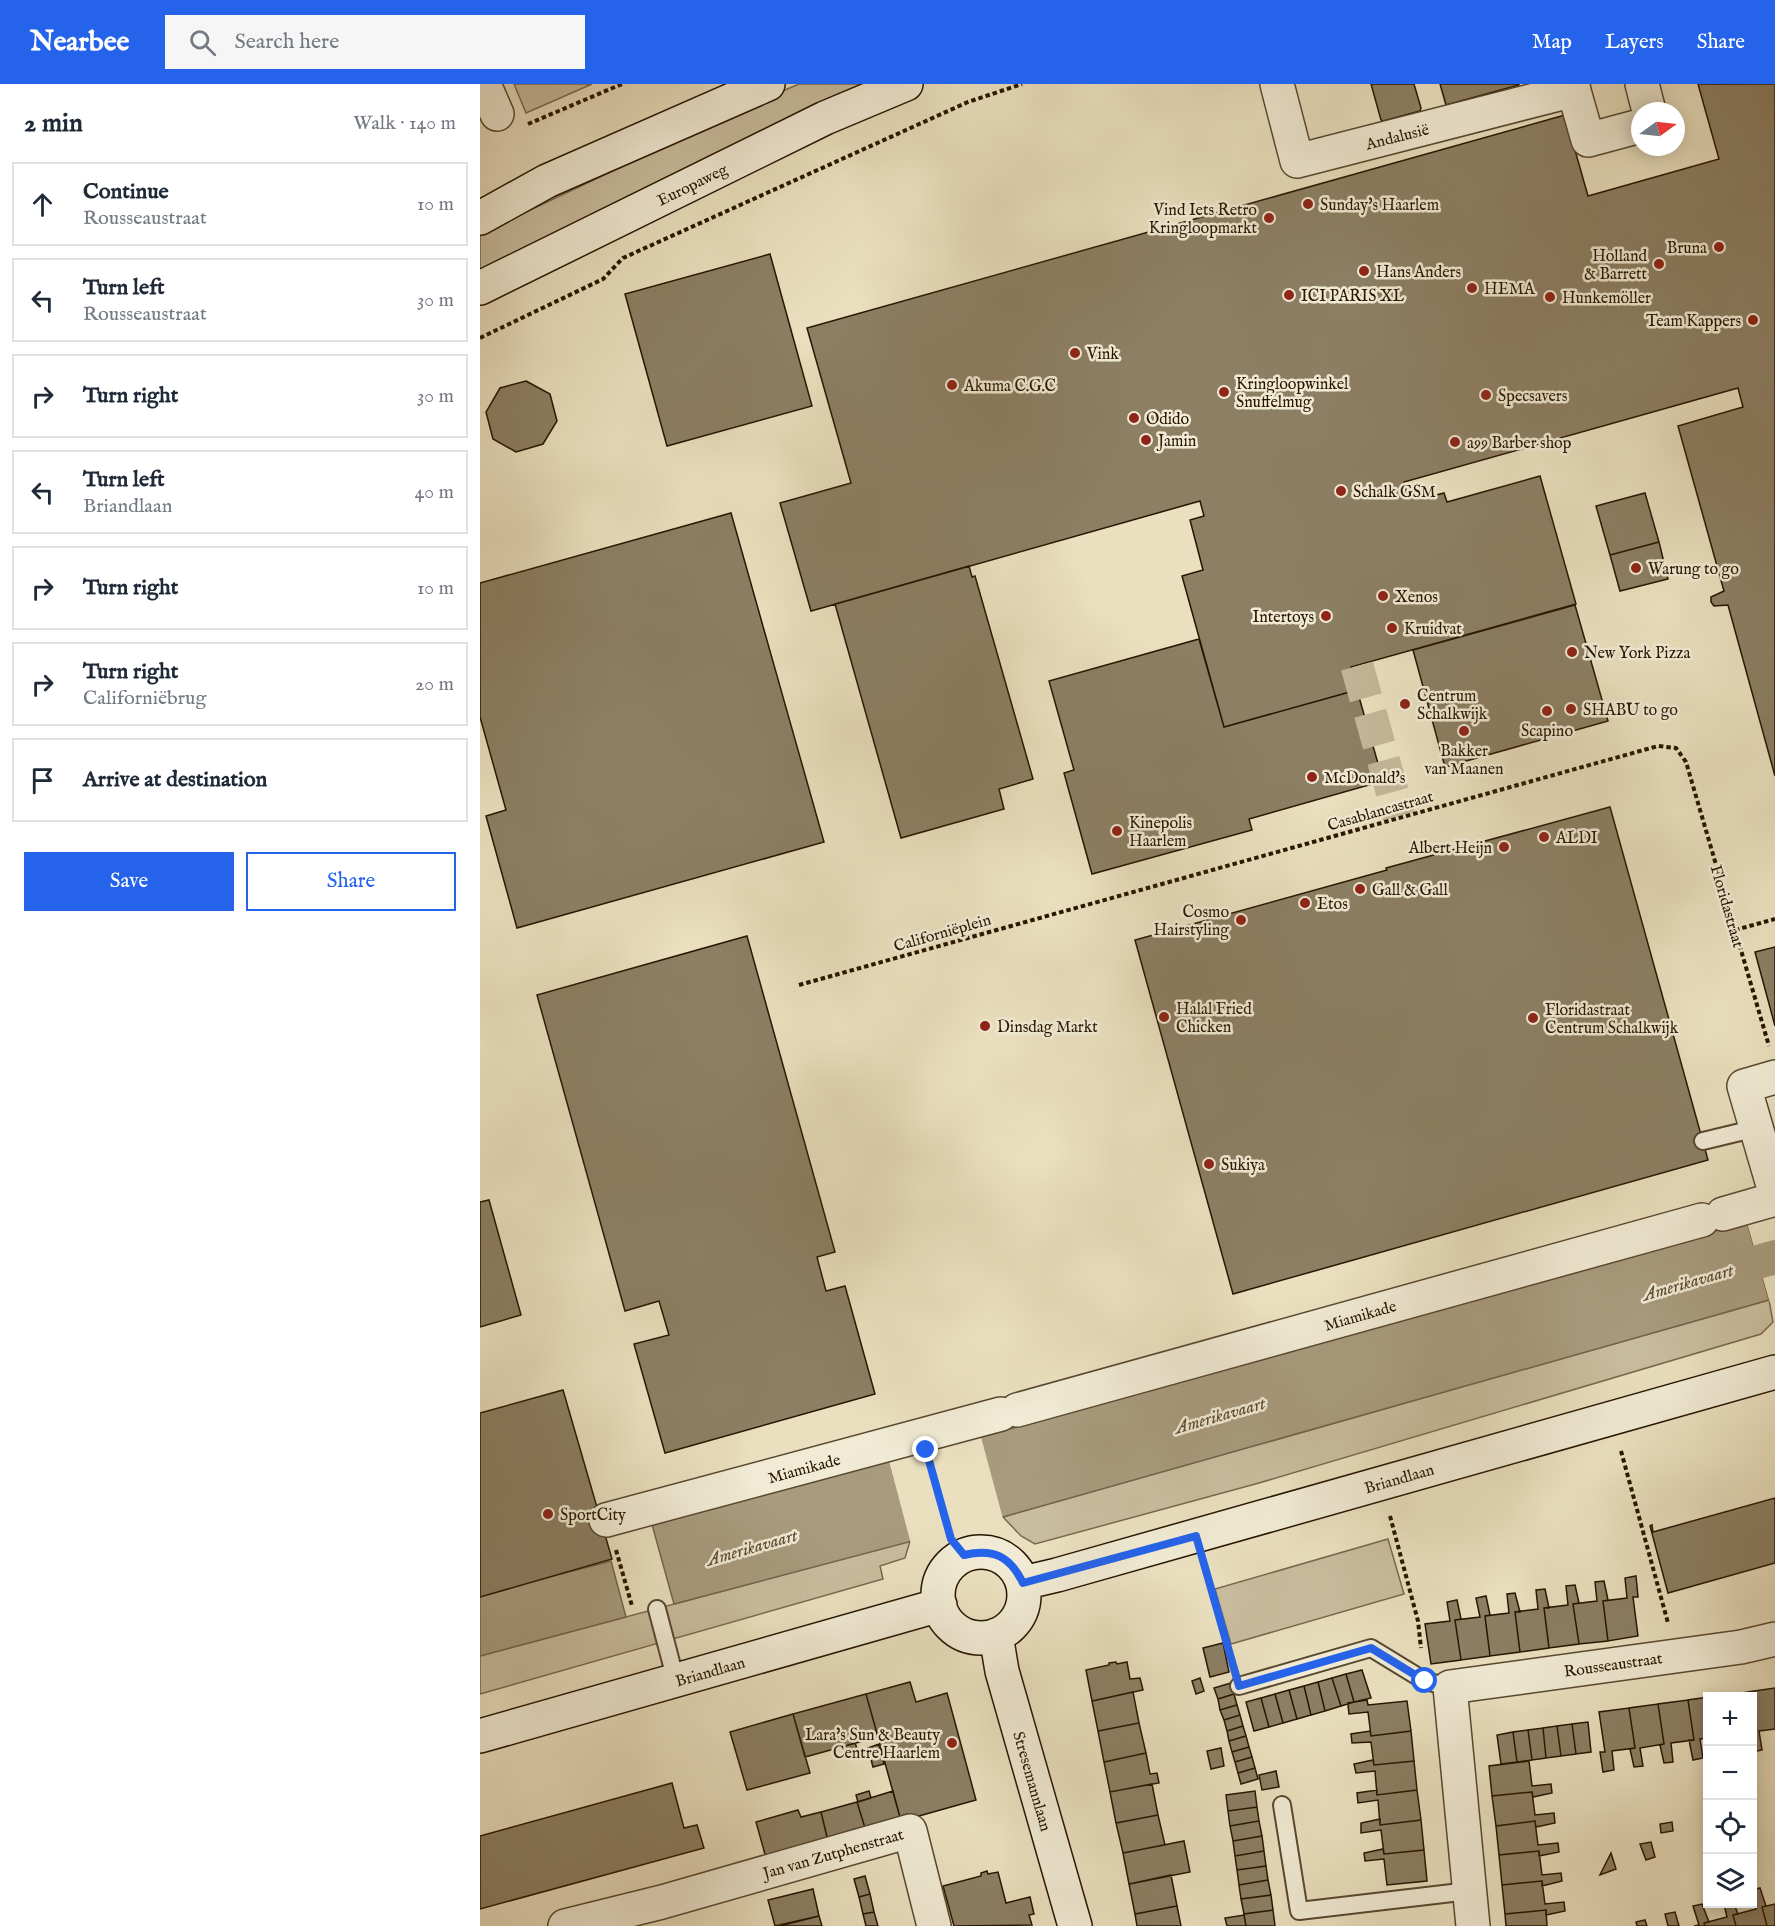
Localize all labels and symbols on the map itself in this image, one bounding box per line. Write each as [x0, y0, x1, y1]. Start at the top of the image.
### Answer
north arrow [1631, 102, 1685, 156]
street label: Andalusië [1363, 120, 1431, 156]
street label: Europaweg [654, 160, 732, 211]
place label: Sunday's Haarlem [1320, 196, 1439, 216]
marker: Sunday's Haarlem [1301, 197, 1315, 211]
place label: Vind Iets Retro Kringloopmarkt [1149, 201, 1258, 239]
marker: Vind Iets Retro Kringloopmarkt [1262, 211, 1276, 225]
place label: Bruna [1667, 239, 1707, 259]
marker: Bruna [1712, 240, 1726, 254]
place label: Holland & Barrett [1584, 247, 1648, 285]
marker: Holland & Barrett [1652, 257, 1666, 271]
place label: Hans Anders [1376, 263, 1461, 283]
marker: Hans Anders [1357, 264, 1371, 278]
place label: HEMA [1484, 280, 1536, 300]
marker: HEMA [1465, 281, 1479, 295]
place label: ICI PARIS XL [1301, 287, 1405, 307]
marker: ICI PARIS XL [1282, 288, 1296, 302]
place label: Hunkemöller [1562, 289, 1651, 309]
marker: Hunkemöller [1543, 290, 1557, 304]
place label: Team Kappers [1646, 312, 1741, 332]
marker: Team Kappers [1746, 313, 1760, 327]
place label: Vink [1086, 345, 1119, 365]
marker: Vink [1068, 346, 1082, 360]
place label: Kringloopwinkel Snuffelmug [1236, 375, 1349, 413]
place label: Akuma C.G.C [963, 377, 1056, 397]
marker: Akuma C.G.C [945, 378, 959, 392]
marker: Kringloopwinkel Snuffelmug [1217, 385, 1231, 399]
place label: Specsavers [1498, 387, 1568, 407]
marker: Specsavers [1479, 388, 1493, 402]
place label: Odido [1146, 410, 1190, 430]
marker: Odido [1127, 411, 1141, 425]
place label: Jamin [1156, 432, 1197, 452]
marker: Jamin [1139, 433, 1153, 447]
place label: a99 Barber shop [1467, 434, 1572, 454]
marker: a99 Barber shop [1448, 435, 1462, 449]
place label: Schalk GSM [1353, 483, 1436, 503]
marker: Schalk GSM [1334, 484, 1348, 498]
place label: Warung to go [1648, 560, 1739, 580]
marker: Warung to go [1629, 561, 1643, 575]
place label: Xenos [1395, 588, 1438, 608]
marker: Xenos [1376, 589, 1390, 603]
place label: Intertoys [1252, 608, 1314, 628]
marker: Intertoys [1319, 609, 1333, 623]
place label: Kruidvat [1404, 620, 1462, 640]
marker: Kruidvat [1385, 621, 1399, 635]
place label: New York Pizza [1584, 644, 1690, 664]
marker: New York Pizza [1565, 645, 1579, 659]
place label: Centrum Schalkwijk [1417, 687, 1488, 725]
marker: Centrum Schalkwijk [1398, 697, 1412, 711]
place label: SHABU to go [1583, 701, 1678, 721]
marker: SHABU to go [1564, 702, 1578, 716]
marker: Scapino [1540, 704, 1554, 718]
place label: Scapino [1521, 722, 1573, 742]
marker: Bakker van Maanen [1457, 724, 1471, 738]
place label: Bakker van Maanen [1424, 742, 1504, 780]
place label: McDonald's [1324, 769, 1406, 789]
marker: McDonald's [1305, 770, 1319, 784]
street label: Casablancastraat [1325, 787, 1436, 837]
place label: Kinepolis Haarlem [1129, 814, 1193, 852]
marker: Kinepolis Haarlem [1110, 824, 1124, 838]
place label: ALDI [1555, 829, 1598, 849]
marker: ALDI [1537, 830, 1551, 844]
place label: Albert Heijn [1408, 839, 1492, 859]
marker: Albert Heijn [1497, 840, 1511, 854]
street label: Floridastraat [1705, 863, 1748, 951]
place label: Gall & Gall [1372, 881, 1448, 901]
marker: Gall & Gall [1353, 882, 1367, 896]
place label: Etos [1317, 895, 1348, 915]
marker: Etos [1298, 896, 1312, 910]
place label: Cosmo Hairstyling [1153, 903, 1229, 941]
street label: Californiëplein [892, 910, 994, 957]
marker: Cosmo Hairstyling [1234, 913, 1248, 927]
place label: Halal Fried Chicken [1176, 1000, 1252, 1038]
place label: Floridastraat Centrum Schalkwijk [1545, 1001, 1679, 1039]
marker: Halal Fried Chicken [1157, 1010, 1171, 1024]
marker: Floridastraat Centrum Schalkwijk [1526, 1011, 1540, 1025]
place label: Dinsdag Markt [997, 1018, 1098, 1038]
marker: Dinsdag Markt [978, 1019, 992, 1033]
place label: Sukiya [1221, 1156, 1265, 1176]
marker: Sukiya [1202, 1157, 1216, 1171]
water label: Amerikavaart [1638, 1259, 1738, 1308]
street label: Miamikade [1322, 1297, 1399, 1337]
water label: Amerikavaart [1170, 1392, 1270, 1441]
route end [912, 1436, 938, 1462]
street label: Miamikade [766, 1451, 843, 1489]
street label: Briandlaan [1362, 1460, 1437, 1499]
place label: SportCity [560, 1506, 626, 1526]
marker: SportCity [541, 1507, 555, 1521]
water label: Amerikavaart [702, 1524, 802, 1573]
street label: Rousseaustraat [1563, 1649, 1664, 1683]
street label: Briandlaan [673, 1653, 748, 1692]
route start [1411, 1667, 1437, 1693]
place label: Lara's Sun & Beauty Centre Haarlem [805, 1726, 940, 1764]
street label: Stresemannlaan [1007, 1729, 1055, 1834]
marker: Lara's Sun & Beauty Centre Haarlem [945, 1736, 959, 1750]
street label: Jan van Zutphenstraat [759, 1825, 907, 1885]

